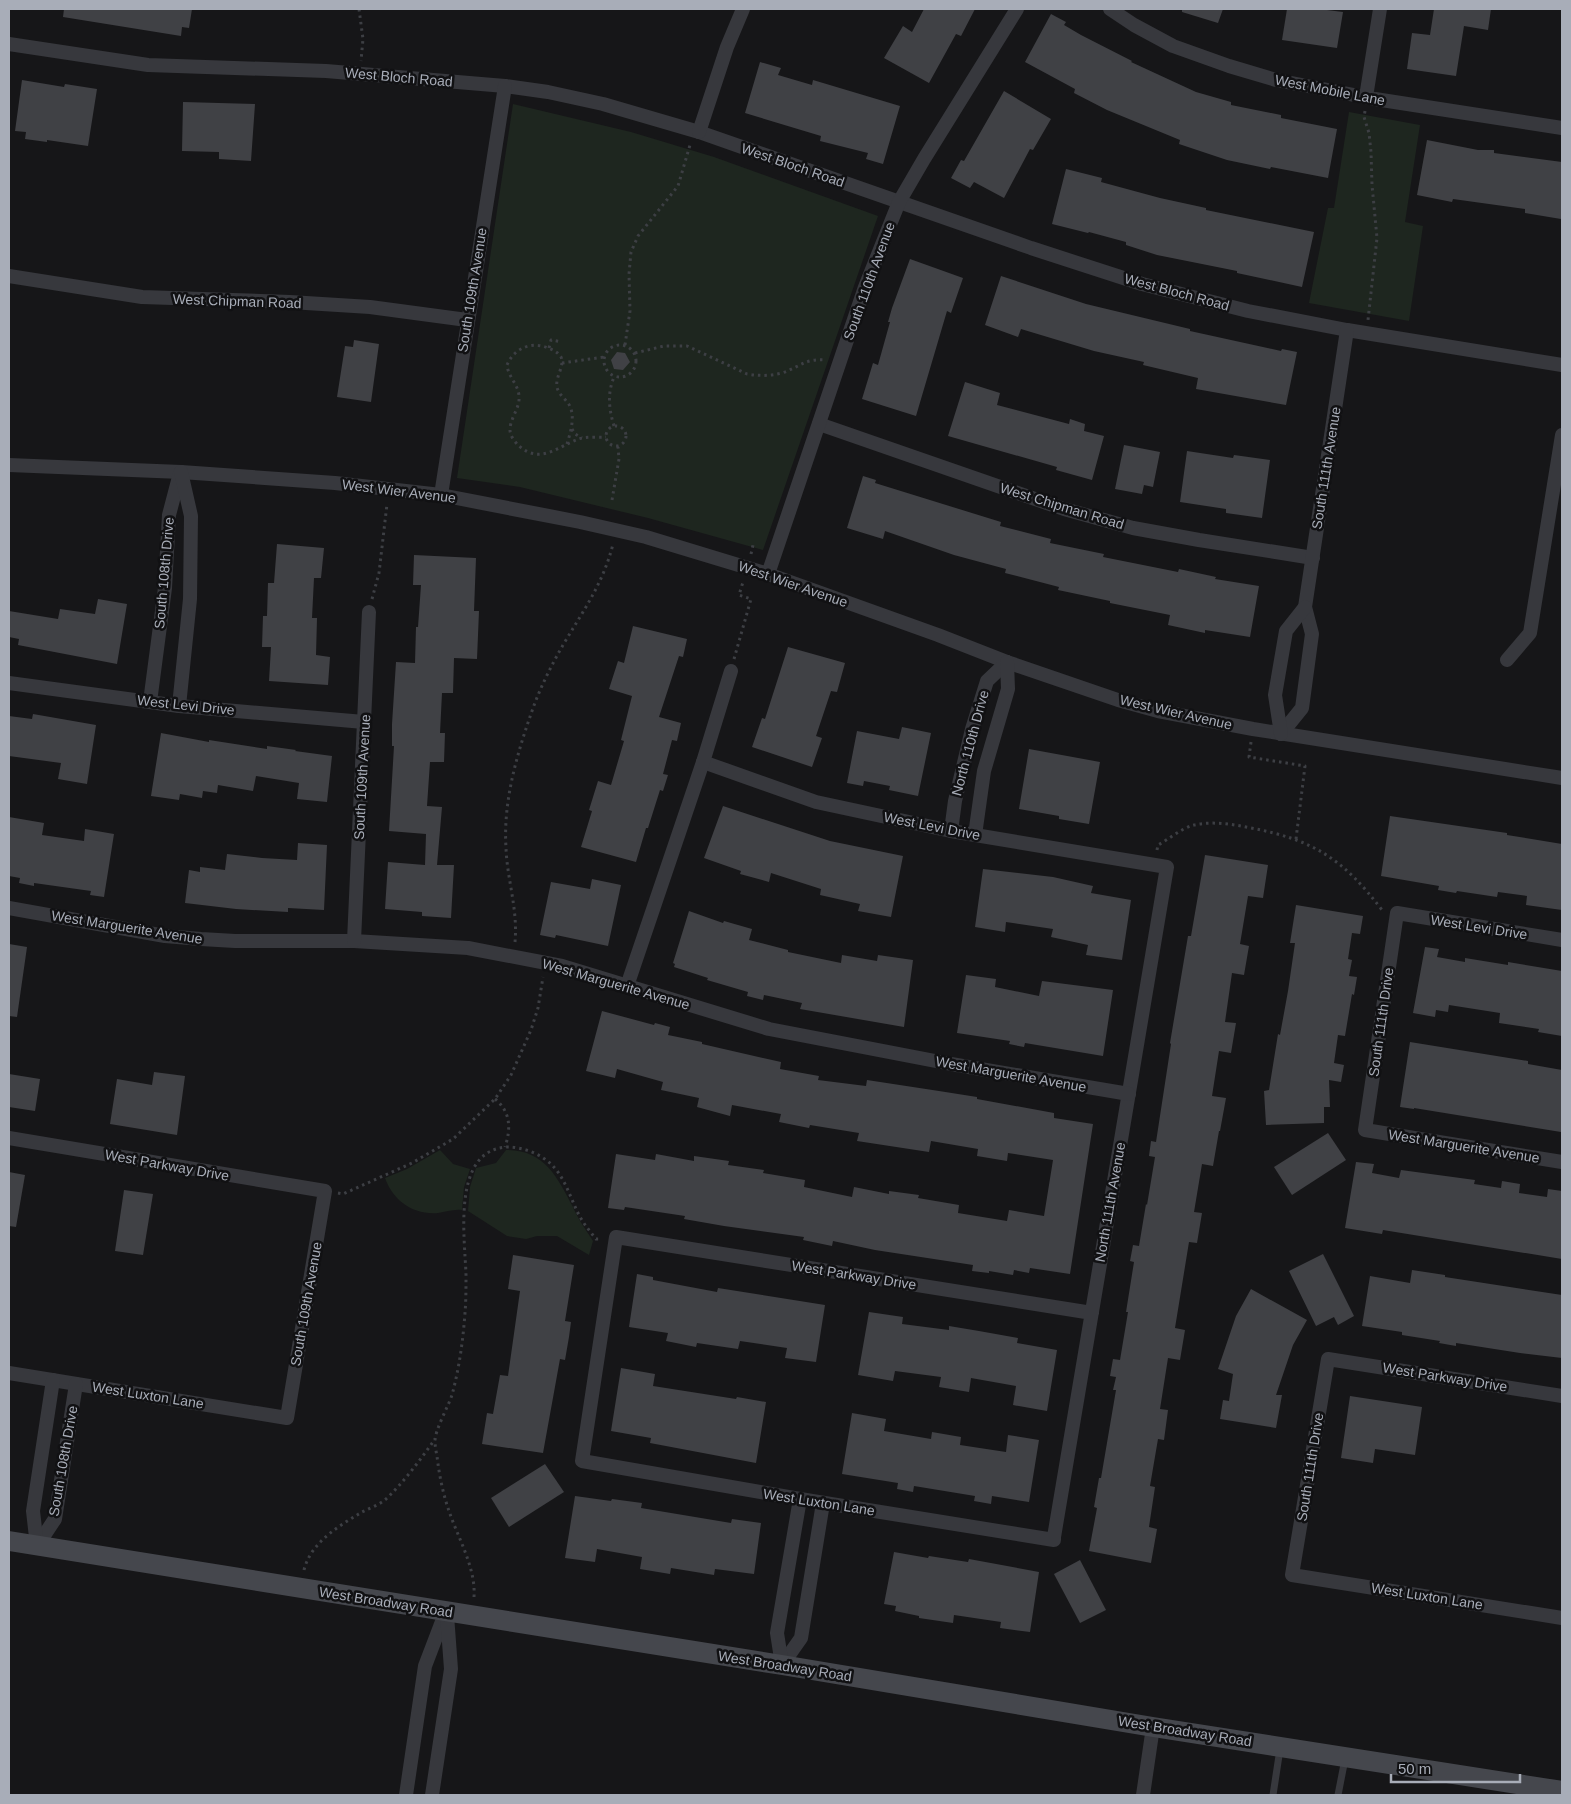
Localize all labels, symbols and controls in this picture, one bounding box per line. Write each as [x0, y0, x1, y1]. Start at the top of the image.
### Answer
street label: West Bloch Road [345, 64, 453, 90]
street label: West Mobile Lane [1274, 71, 1387, 109]
street label: West Bloch Road [739, 140, 847, 190]
street label: South 110th Avenue [840, 219, 898, 342]
street label: South 109th Avenue [454, 226, 490, 353]
street label: West Bloch Road [1123, 270, 1231, 314]
street label: West Chipman Road [172, 291, 302, 311]
street label: South 111th Avenue [1308, 405, 1344, 530]
street label: West Wier Avenue [341, 476, 457, 506]
street label: West Chipman Road [998, 480, 1126, 532]
street label: South 108th Drive [151, 516, 177, 630]
street label: West Wier Avenue [736, 558, 850, 610]
street label: North 110th Drive [948, 688, 992, 798]
street label: West Wier Avenue [1118, 691, 1234, 733]
street label: West Levi Drive [137, 692, 236, 718]
street label: South 109th Avenue [351, 714, 373, 840]
street label: West Levi Drive [882, 809, 982, 843]
street label: West Marguerite Avenue [50, 907, 204, 947]
street label: West Levi Drive [1429, 911, 1529, 943]
street label: West Marguerite Avenue [540, 955, 692, 1013]
street label: South 111th Drive [1365, 966, 1397, 1078]
street label: West Marguerite Avenue [934, 1053, 1088, 1095]
street label: West Marguerite Avenue [1387, 1126, 1541, 1166]
street label: North 111th Avenue [1092, 1141, 1128, 1263]
street label: West Parkway Drive [104, 1146, 231, 1184]
street label: South 109th Avenue [287, 1240, 325, 1367]
street label: West Parkway Drive [791, 1257, 918, 1293]
street label: West Parkway Drive [1382, 1359, 1509, 1395]
street label: West Luxton Lane [91, 1378, 205, 1412]
street label: South 108th Drive [45, 1404, 81, 1518]
street label: South 111th Drive [1293, 1411, 1327, 1523]
street label: West Luxton Lane [762, 1485, 876, 1519]
street label: West Luxton Lane [1370, 1579, 1484, 1613]
street label: West Broadway Road [318, 1584, 454, 1620]
street label: West Broadway Road [717, 1648, 853, 1684]
street label: West Broadway Road [1117, 1713, 1253, 1749]
scale bar [1391, 1752, 1520, 1784]
text: 50 m [1398, 1760, 1431, 1777]

